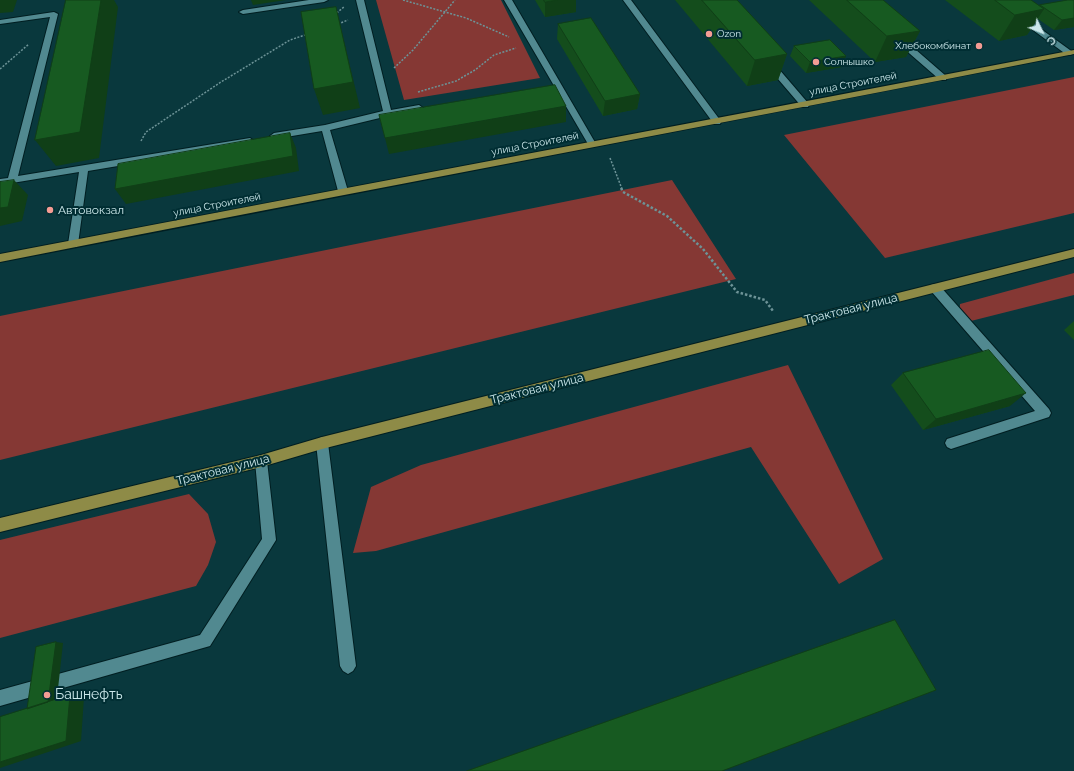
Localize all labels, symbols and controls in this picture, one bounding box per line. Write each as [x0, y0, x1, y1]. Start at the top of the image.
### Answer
north arrow [1022, 12, 1062, 52]
place label: Ozon [717, 28, 741, 40]
marker: Ozon [704, 29, 714, 39]
text: С [1044, 33, 1058, 48]
place label: Хлебокомбинат [895, 40, 971, 52]
marker: Хлебокомбинат [974, 41, 984, 51]
place label: Солнышко [824, 56, 874, 68]
marker: Солнышко [811, 57, 821, 67]
street label: улица Строителей [808, 70, 898, 98]
street label: улица Строителей [490, 130, 580, 158]
street label: улица Строителей [172, 191, 262, 219]
place label: Автовокзал [58, 203, 124, 217]
marker: Автовокзал [45, 205, 55, 215]
street label: Трактовая улица [803, 290, 899, 328]
street label: Трактовая улица [489, 370, 585, 408]
street label: Трактовая улица [175, 451, 271, 489]
place label: Башнефть [55, 687, 123, 703]
marker: Башнефть [42, 690, 52, 700]

